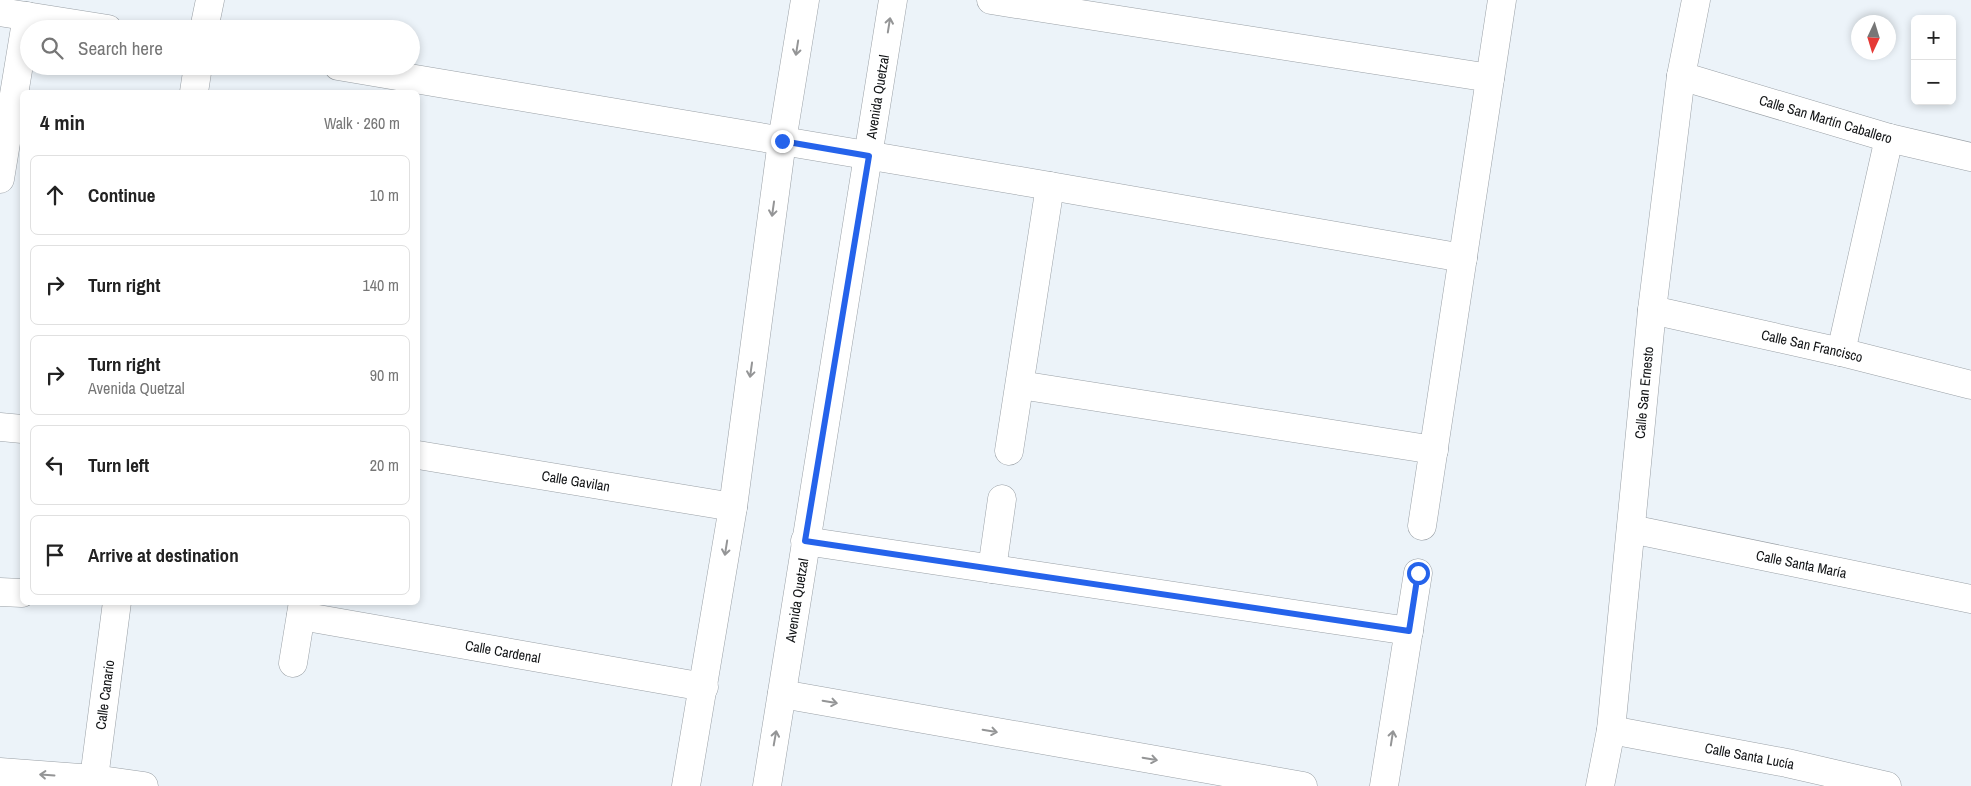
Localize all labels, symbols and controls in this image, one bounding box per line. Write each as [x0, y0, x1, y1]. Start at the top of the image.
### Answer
north arrow [1851, 15, 1896, 60]
map controls [1911, 15, 1956, 105]
button: + [1911, 15, 1956, 60]
one-way arrow [885, 17, 895, 33]
search box [20, 20, 420, 75]
icon: search [38, 34, 66, 62]
text: Search here [78, 35, 163, 61]
one-way arrow [792, 40, 802, 56]
street label: Avenida Quetzal [862, 54, 893, 141]
button: − [1911, 60, 1956, 105]
street label: Calle San Martín Caballero [1757, 91, 1894, 147]
text: 4 min [40, 108, 85, 137]
text: Walk · 260 m [324, 112, 400, 134]
route end [771, 130, 794, 153]
icon: ahead [41, 181, 69, 209]
text: Continue [88, 182, 156, 208]
text: 10 m [370, 184, 399, 206]
one-way arrow [768, 201, 778, 217]
icon: right [41, 271, 69, 299]
text: Turn right [88, 272, 160, 298]
text: 140 m [363, 274, 399, 296]
street label: Calle San Francisco [1760, 326, 1865, 366]
street label: Calle San Ernesto [1630, 346, 1657, 440]
text: Turn right [88, 351, 160, 377]
icon: right [41, 361, 69, 389]
one-way arrow [746, 362, 756, 378]
text: 90 m [370, 364, 399, 386]
text: Avenida Quetzal [88, 377, 185, 399]
icon: left [41, 451, 69, 479]
text: Turn left [88, 452, 149, 478]
text: 20 m [370, 454, 399, 476]
street label: Calle Gavilan [540, 467, 611, 496]
one-way arrow [721, 540, 731, 556]
icon: arrive [41, 541, 69, 569]
text: Arrive at destination [88, 542, 239, 568]
street label: Calle Santa María [1755, 546, 1849, 582]
street label: Avenida Quetzal [781, 557, 812, 645]
route start [1407, 562, 1430, 585]
street label: Calle Cardenal [464, 636, 542, 667]
street label: Calle Canario [91, 659, 118, 731]
one-way arrow [822, 698, 838, 708]
one-way arrow [982, 726, 998, 736]
one-way arrow [770, 730, 780, 746]
one-way arrow [1387, 730, 1397, 746]
street label: Calle Santa Lucía [1703, 739, 1797, 774]
one-way arrow [1142, 755, 1158, 764]
one-way arrow [39, 771, 55, 780]

